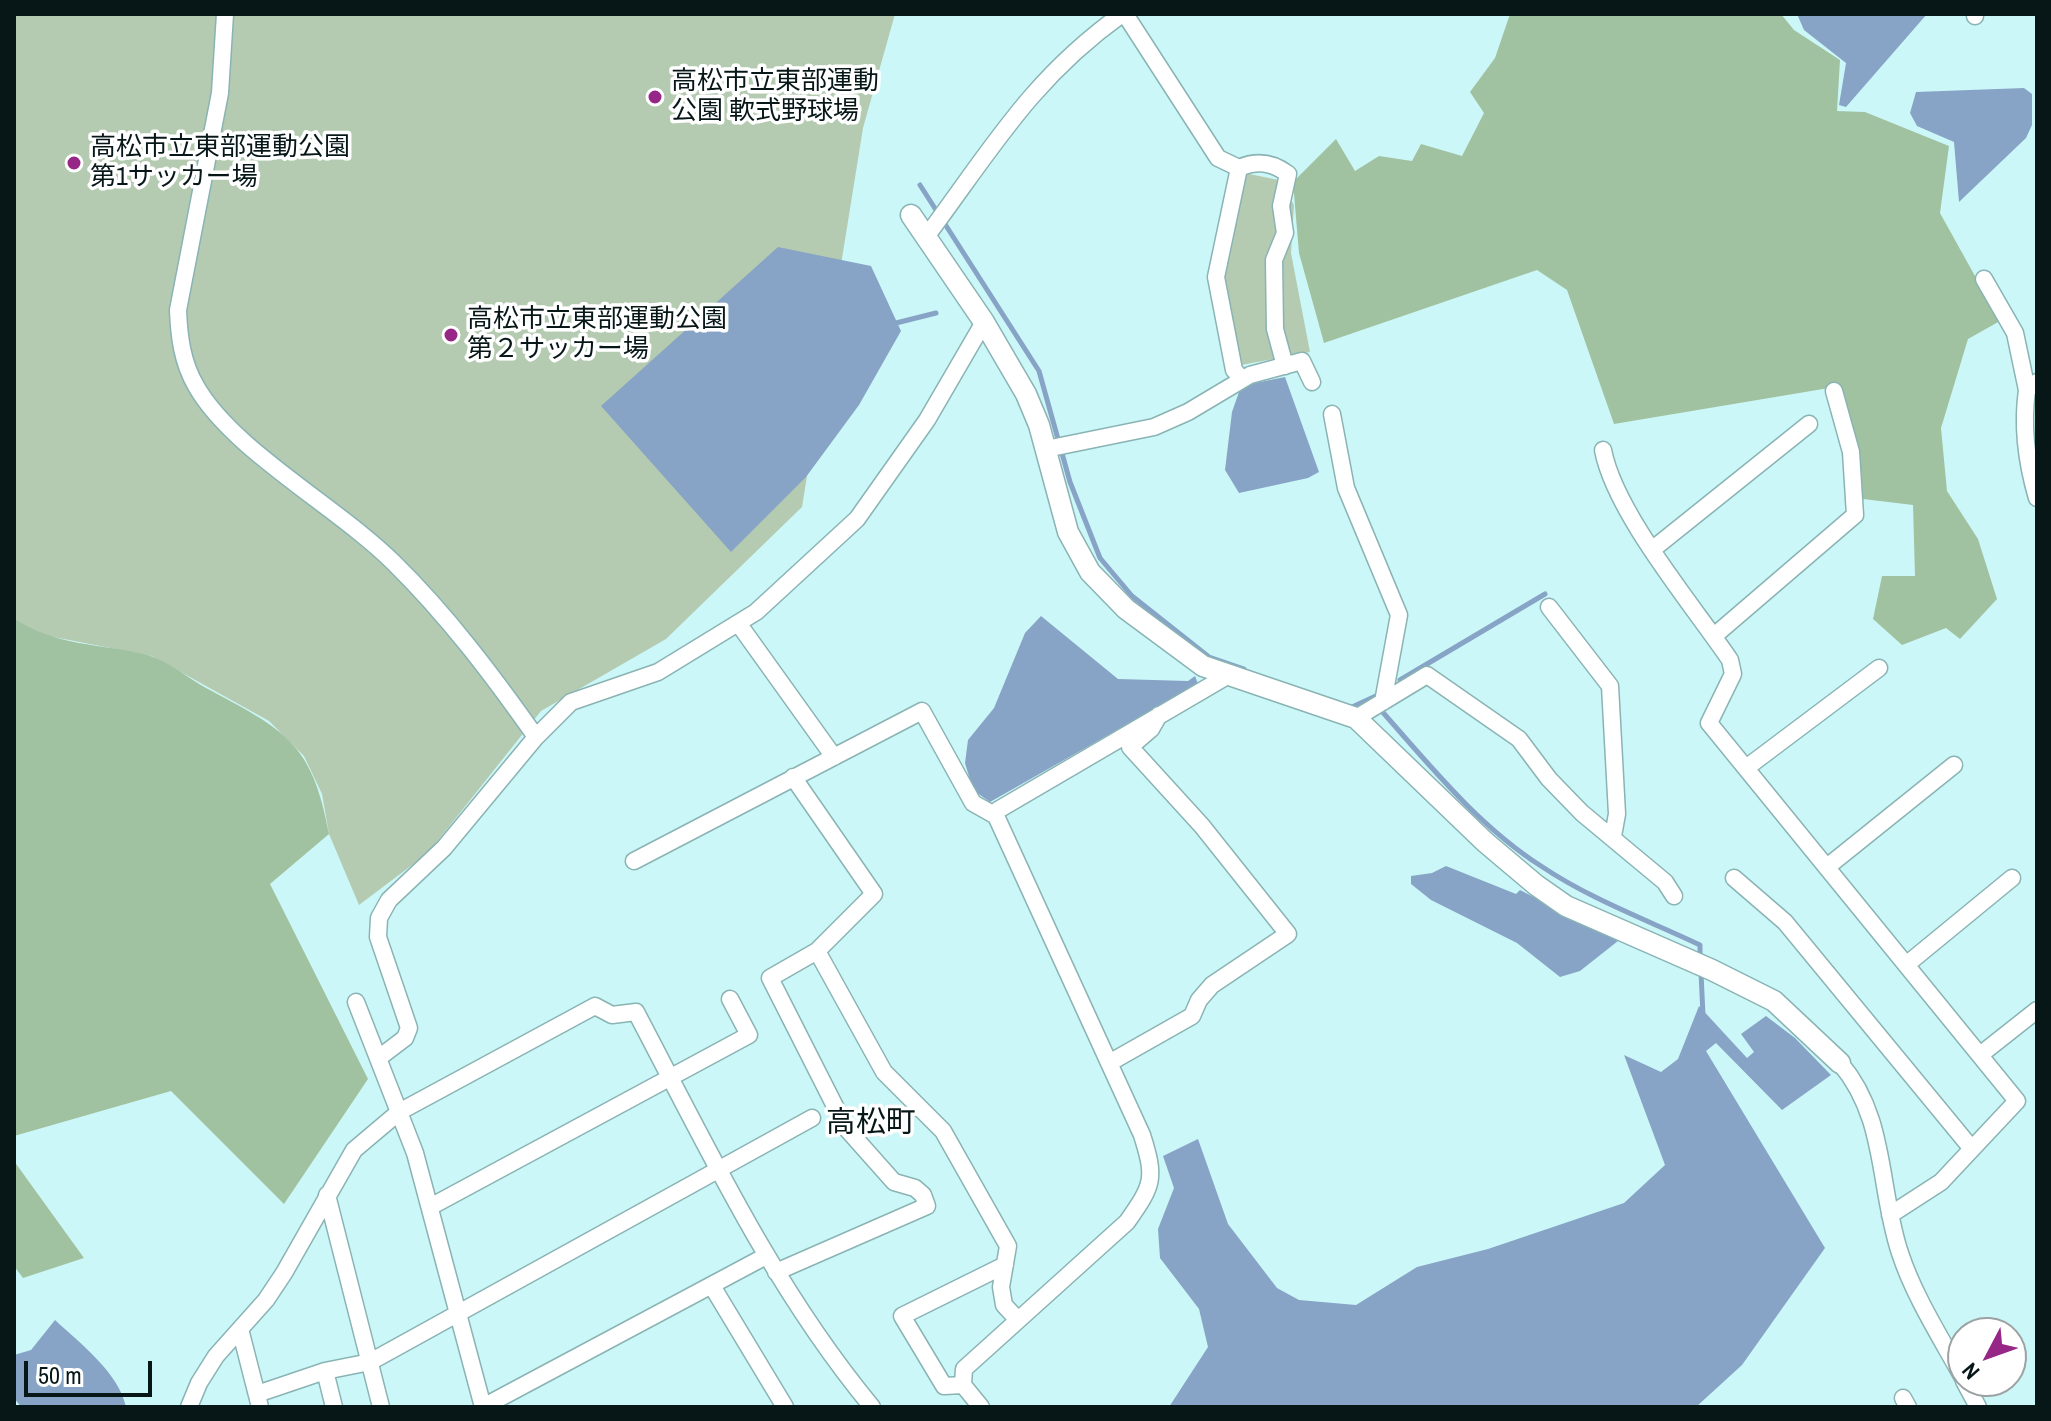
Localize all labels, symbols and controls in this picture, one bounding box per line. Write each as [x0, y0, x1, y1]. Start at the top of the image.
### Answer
place label: 高松市立東部運動 公園 軟式野球場 [671, 66, 879, 128]
marker: 高松市立東部運動 公園 軟式野球場 [646, 88, 664, 106]
place label: 高松市立東部運動公園 第1サッカー場 [90, 132, 350, 194]
marker: 高松市立東部運動公園 第1サッカー場 [65, 154, 83, 172]
place label: 高松市立東部運動公園 第２サッカー場 [467, 304, 727, 366]
marker: 高松市立東部運動公園 第２サッカー場 [442, 326, 460, 344]
district label: 高松町 [826, 1106, 916, 1142]
north arrow [1947, 1317, 2027, 1397]
scale bar [28, 1345, 156, 1395]
text: N [1955, 1357, 1986, 1386]
text: 50 m [38, 1359, 82, 1391]

